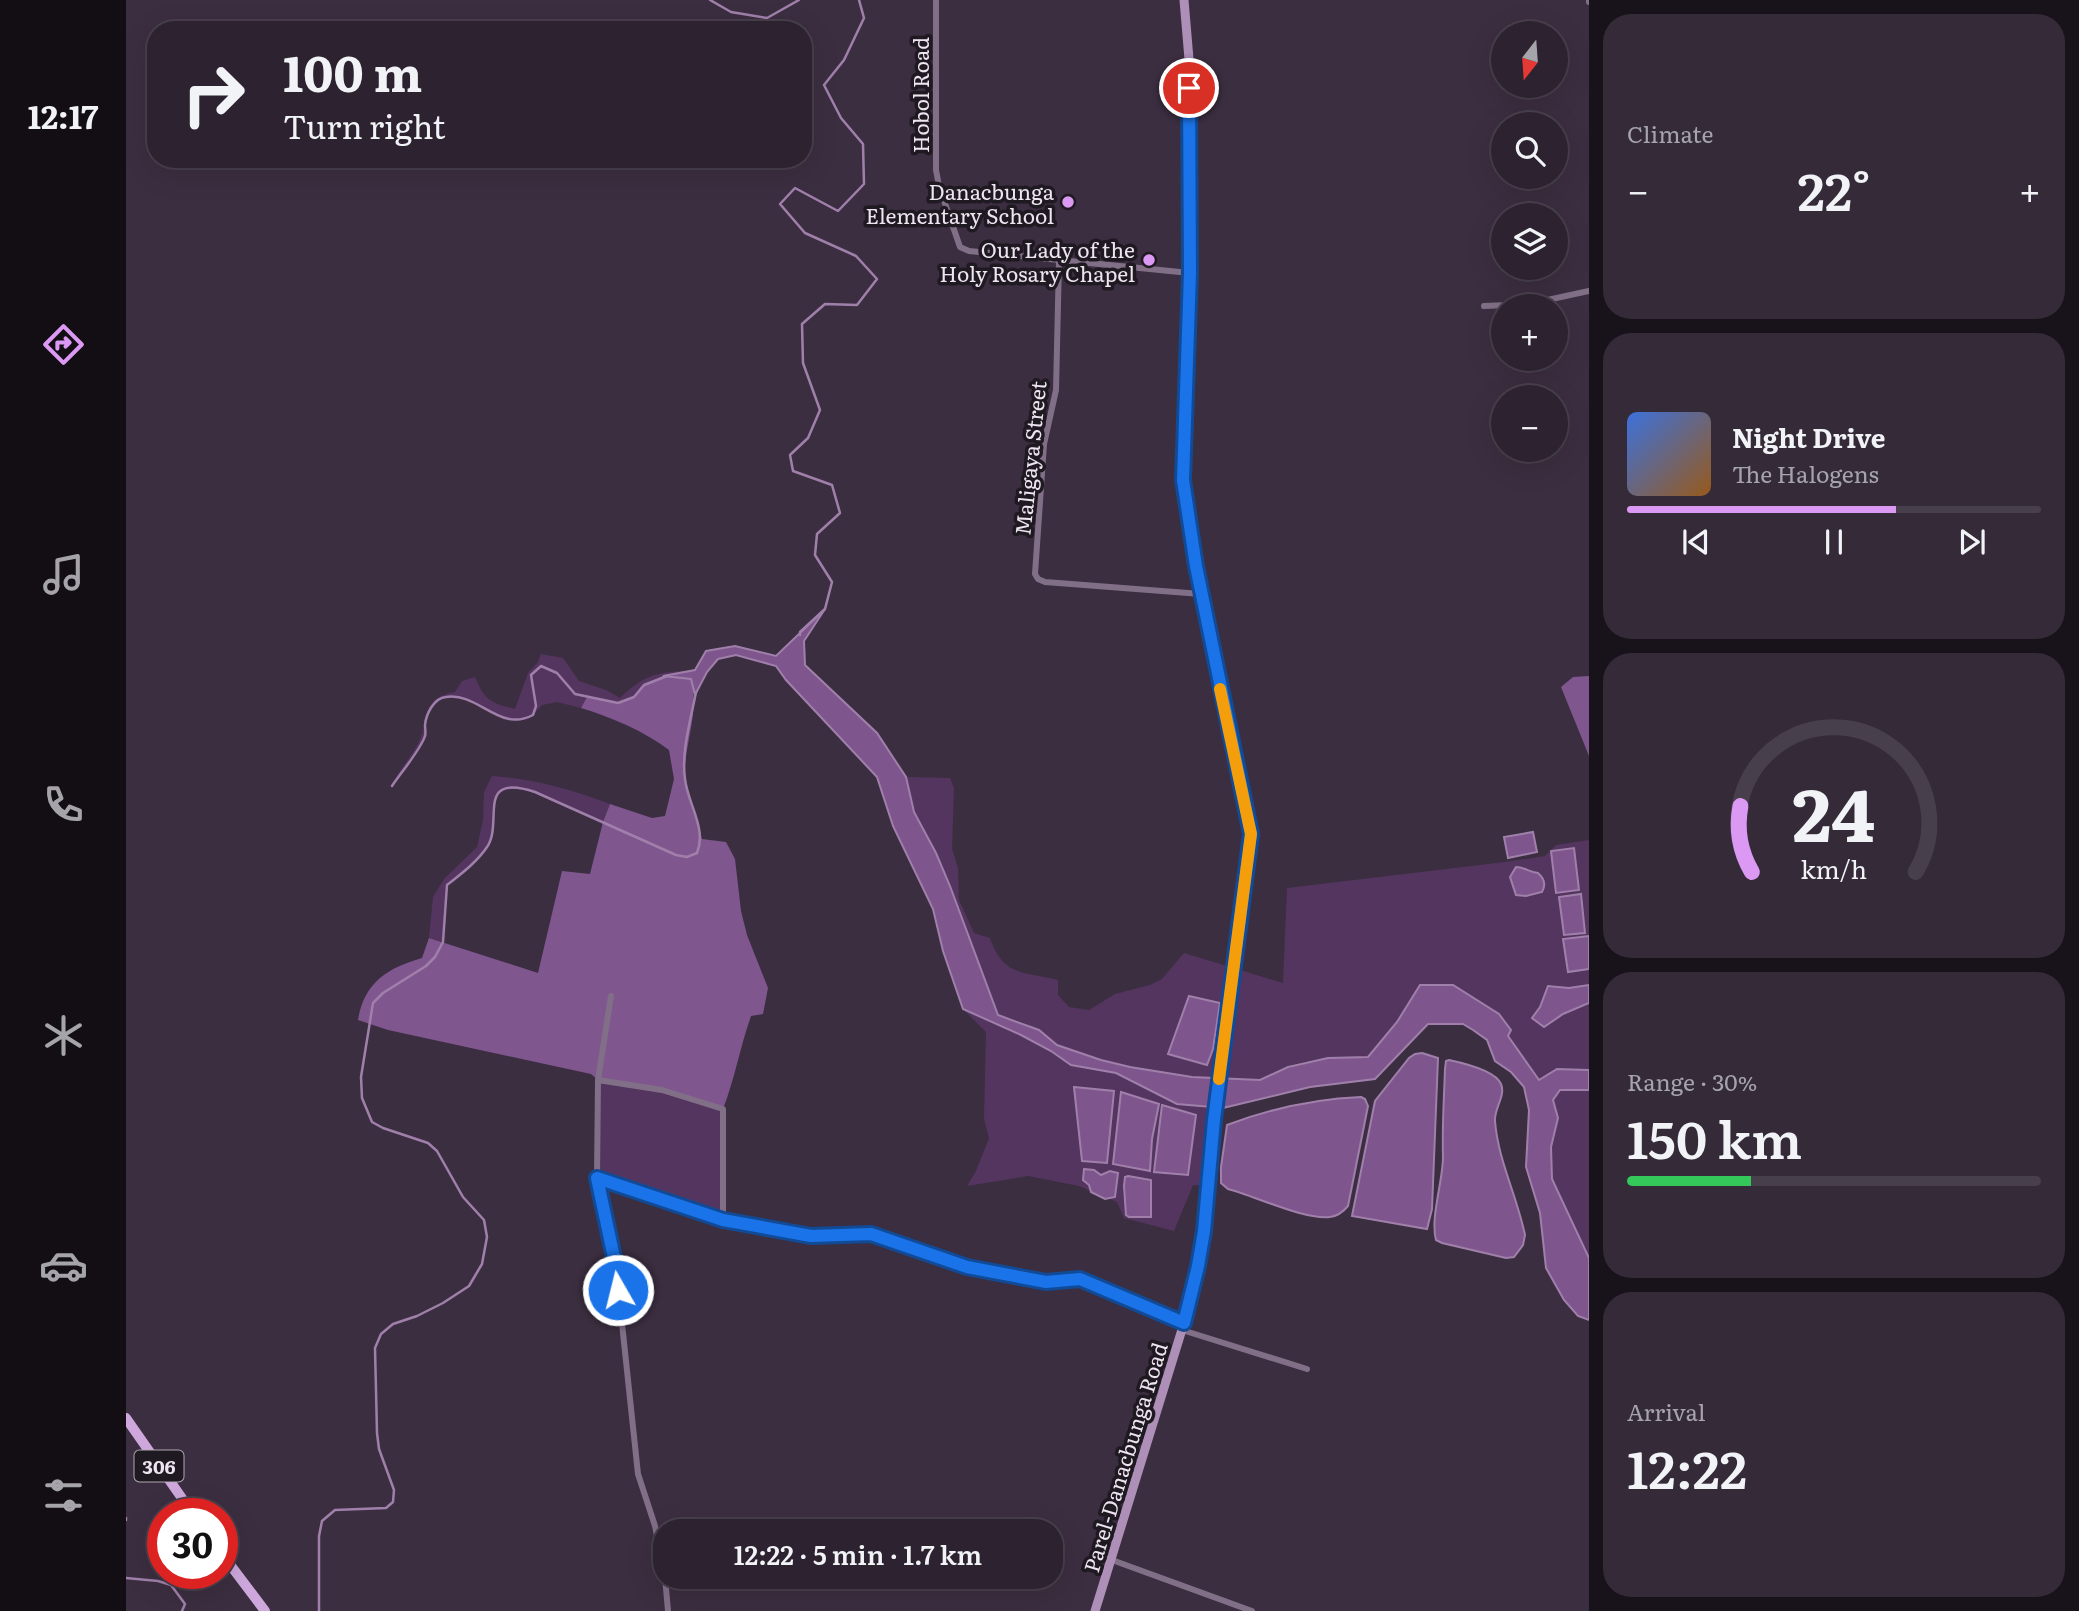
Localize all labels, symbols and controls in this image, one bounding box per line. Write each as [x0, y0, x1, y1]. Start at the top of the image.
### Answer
north arrow [1491, 21, 1568, 98]
map controls [1491, 21, 1568, 462]
text: 100 m [283, 34, 422, 107]
street label: Hobol Road [904, 37, 935, 153]
icon: right [168, 49, 259, 140]
pin [1159, 58, 1219, 118]
icon: arrive [1170, 69, 1208, 107]
text: 12:17 [28, 91, 98, 139]
text: Turn right [283, 101, 445, 149]
button: search [1491, 112, 1568, 189]
text: Climate [1627, 116, 1713, 150]
text: 22° [1797, 150, 1871, 227]
text: − [1627, 160, 1649, 217]
text: + [2019, 160, 2041, 217]
place label: Danacbunga Elementary School [865, 175, 1055, 230]
marker: Danacbunga Elementary School [1060, 194, 1076, 210]
button: layers [1491, 203, 1568, 280]
place label: Our Lady of the Holy Rosary Chapel [939, 233, 1135, 288]
marker: Our Lady of the Holy Rosary Chapel [1141, 252, 1157, 268]
button: + [1491, 294, 1568, 371]
icon: directions [39, 320, 88, 369]
street label: Maligaya Street [1005, 379, 1053, 537]
button: − [1491, 385, 1568, 462]
text: Night Drive [1732, 417, 1886, 456]
text: The Halogens [1732, 456, 1879, 490]
icon: previous [1677, 523, 1715, 561]
icon: pause [1815, 523, 1853, 561]
icon: next [1953, 523, 1991, 561]
icon: music [39, 550, 88, 599]
text: 24 [1793, 756, 1876, 864]
icon: phone [39, 780, 88, 829]
text: km/h [1801, 849, 1867, 886]
icon: climate [39, 1011, 88, 1060]
text: Range · 30% [1627, 1064, 1757, 1098]
text: 150 km [1627, 1098, 1802, 1175]
icon: car [39, 1241, 88, 1290]
position arrow [581, 1253, 655, 1327]
street label: Parel-Danacbunga Road [1074, 1338, 1174, 1576]
text: Arrival [1627, 1394, 1706, 1428]
text: 12:22 [1627, 1428, 1747, 1505]
road number: 306 [134, 1450, 184, 1482]
icon: filters [39, 1471, 88, 1520]
speed limit sign: 30 [147, 1498, 238, 1589]
text: 12:22 · 5 min · 1.7 km [734, 1534, 982, 1573]

